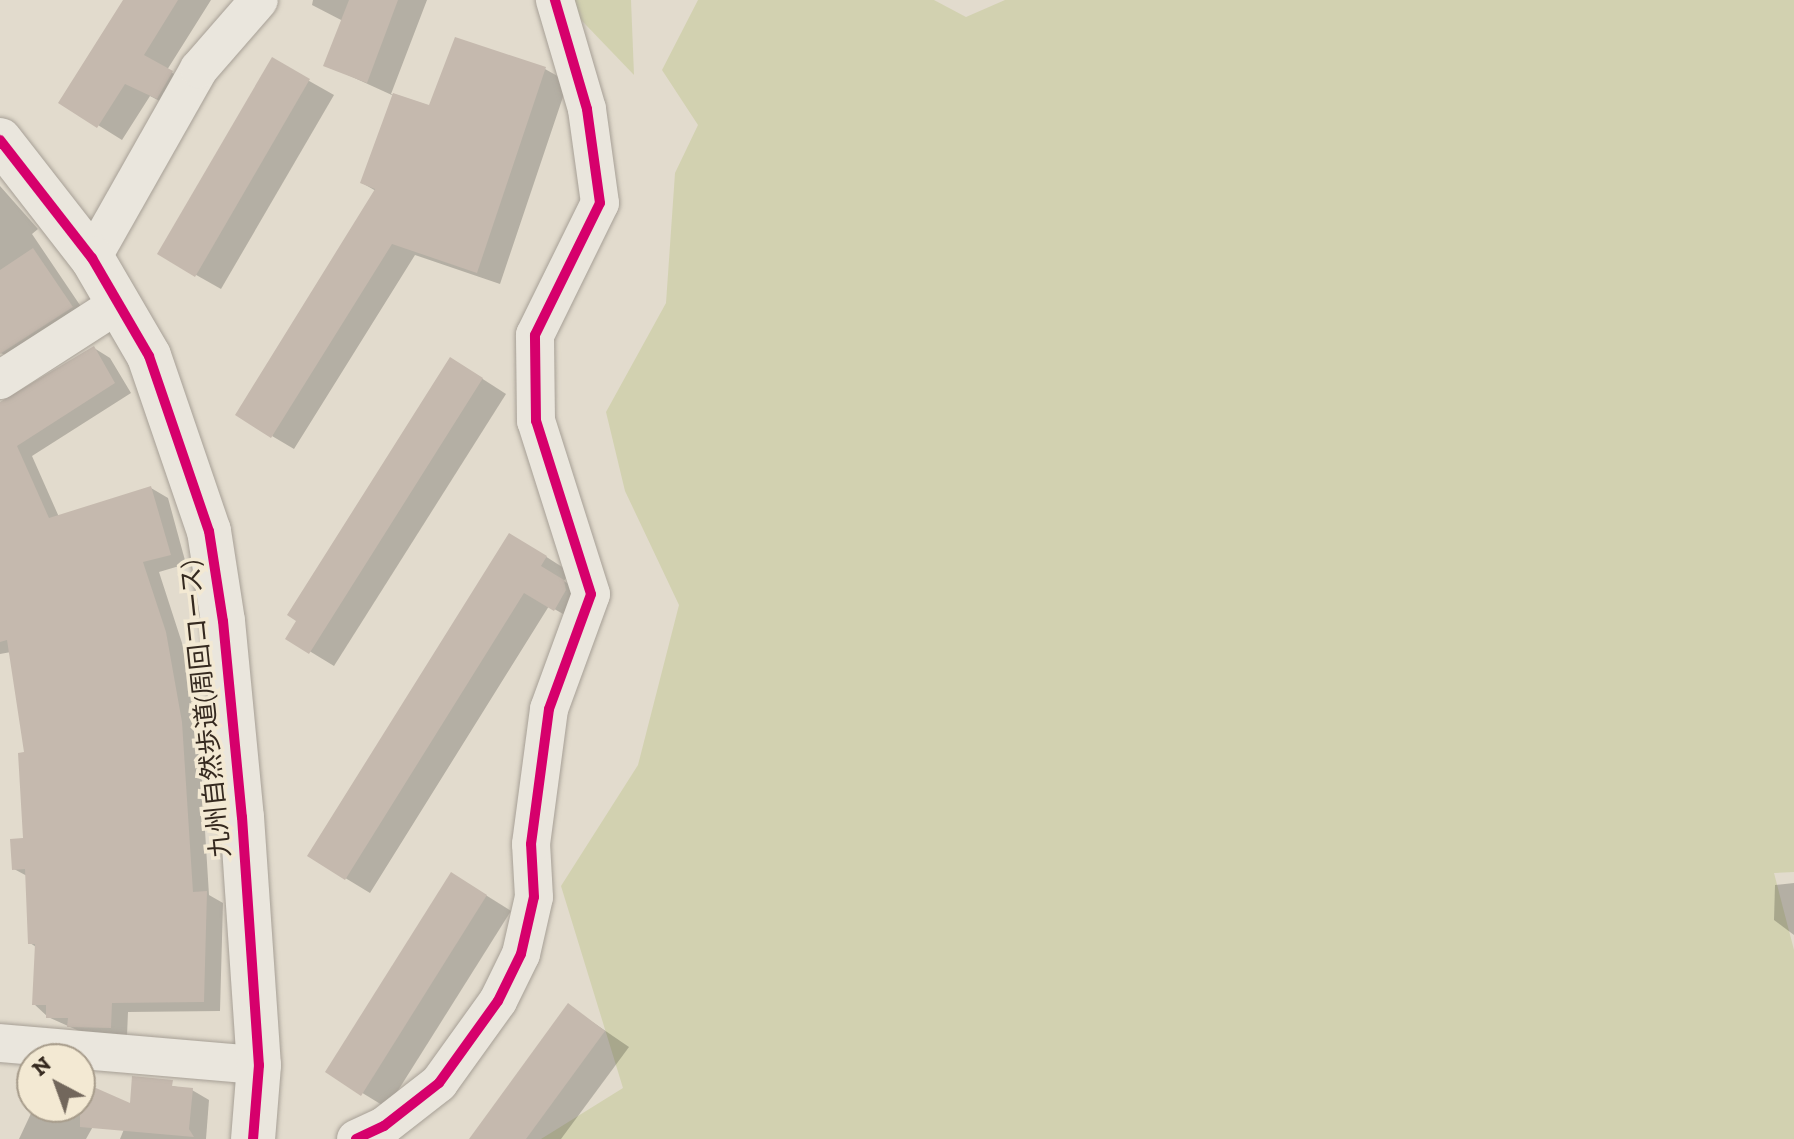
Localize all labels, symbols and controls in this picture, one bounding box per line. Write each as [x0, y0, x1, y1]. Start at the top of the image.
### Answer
street label: 九州自然歩道(周回コース) [175, 558, 237, 860]
north arrow [16, 1043, 96, 1123]
text: N [26, 1050, 56, 1082]

